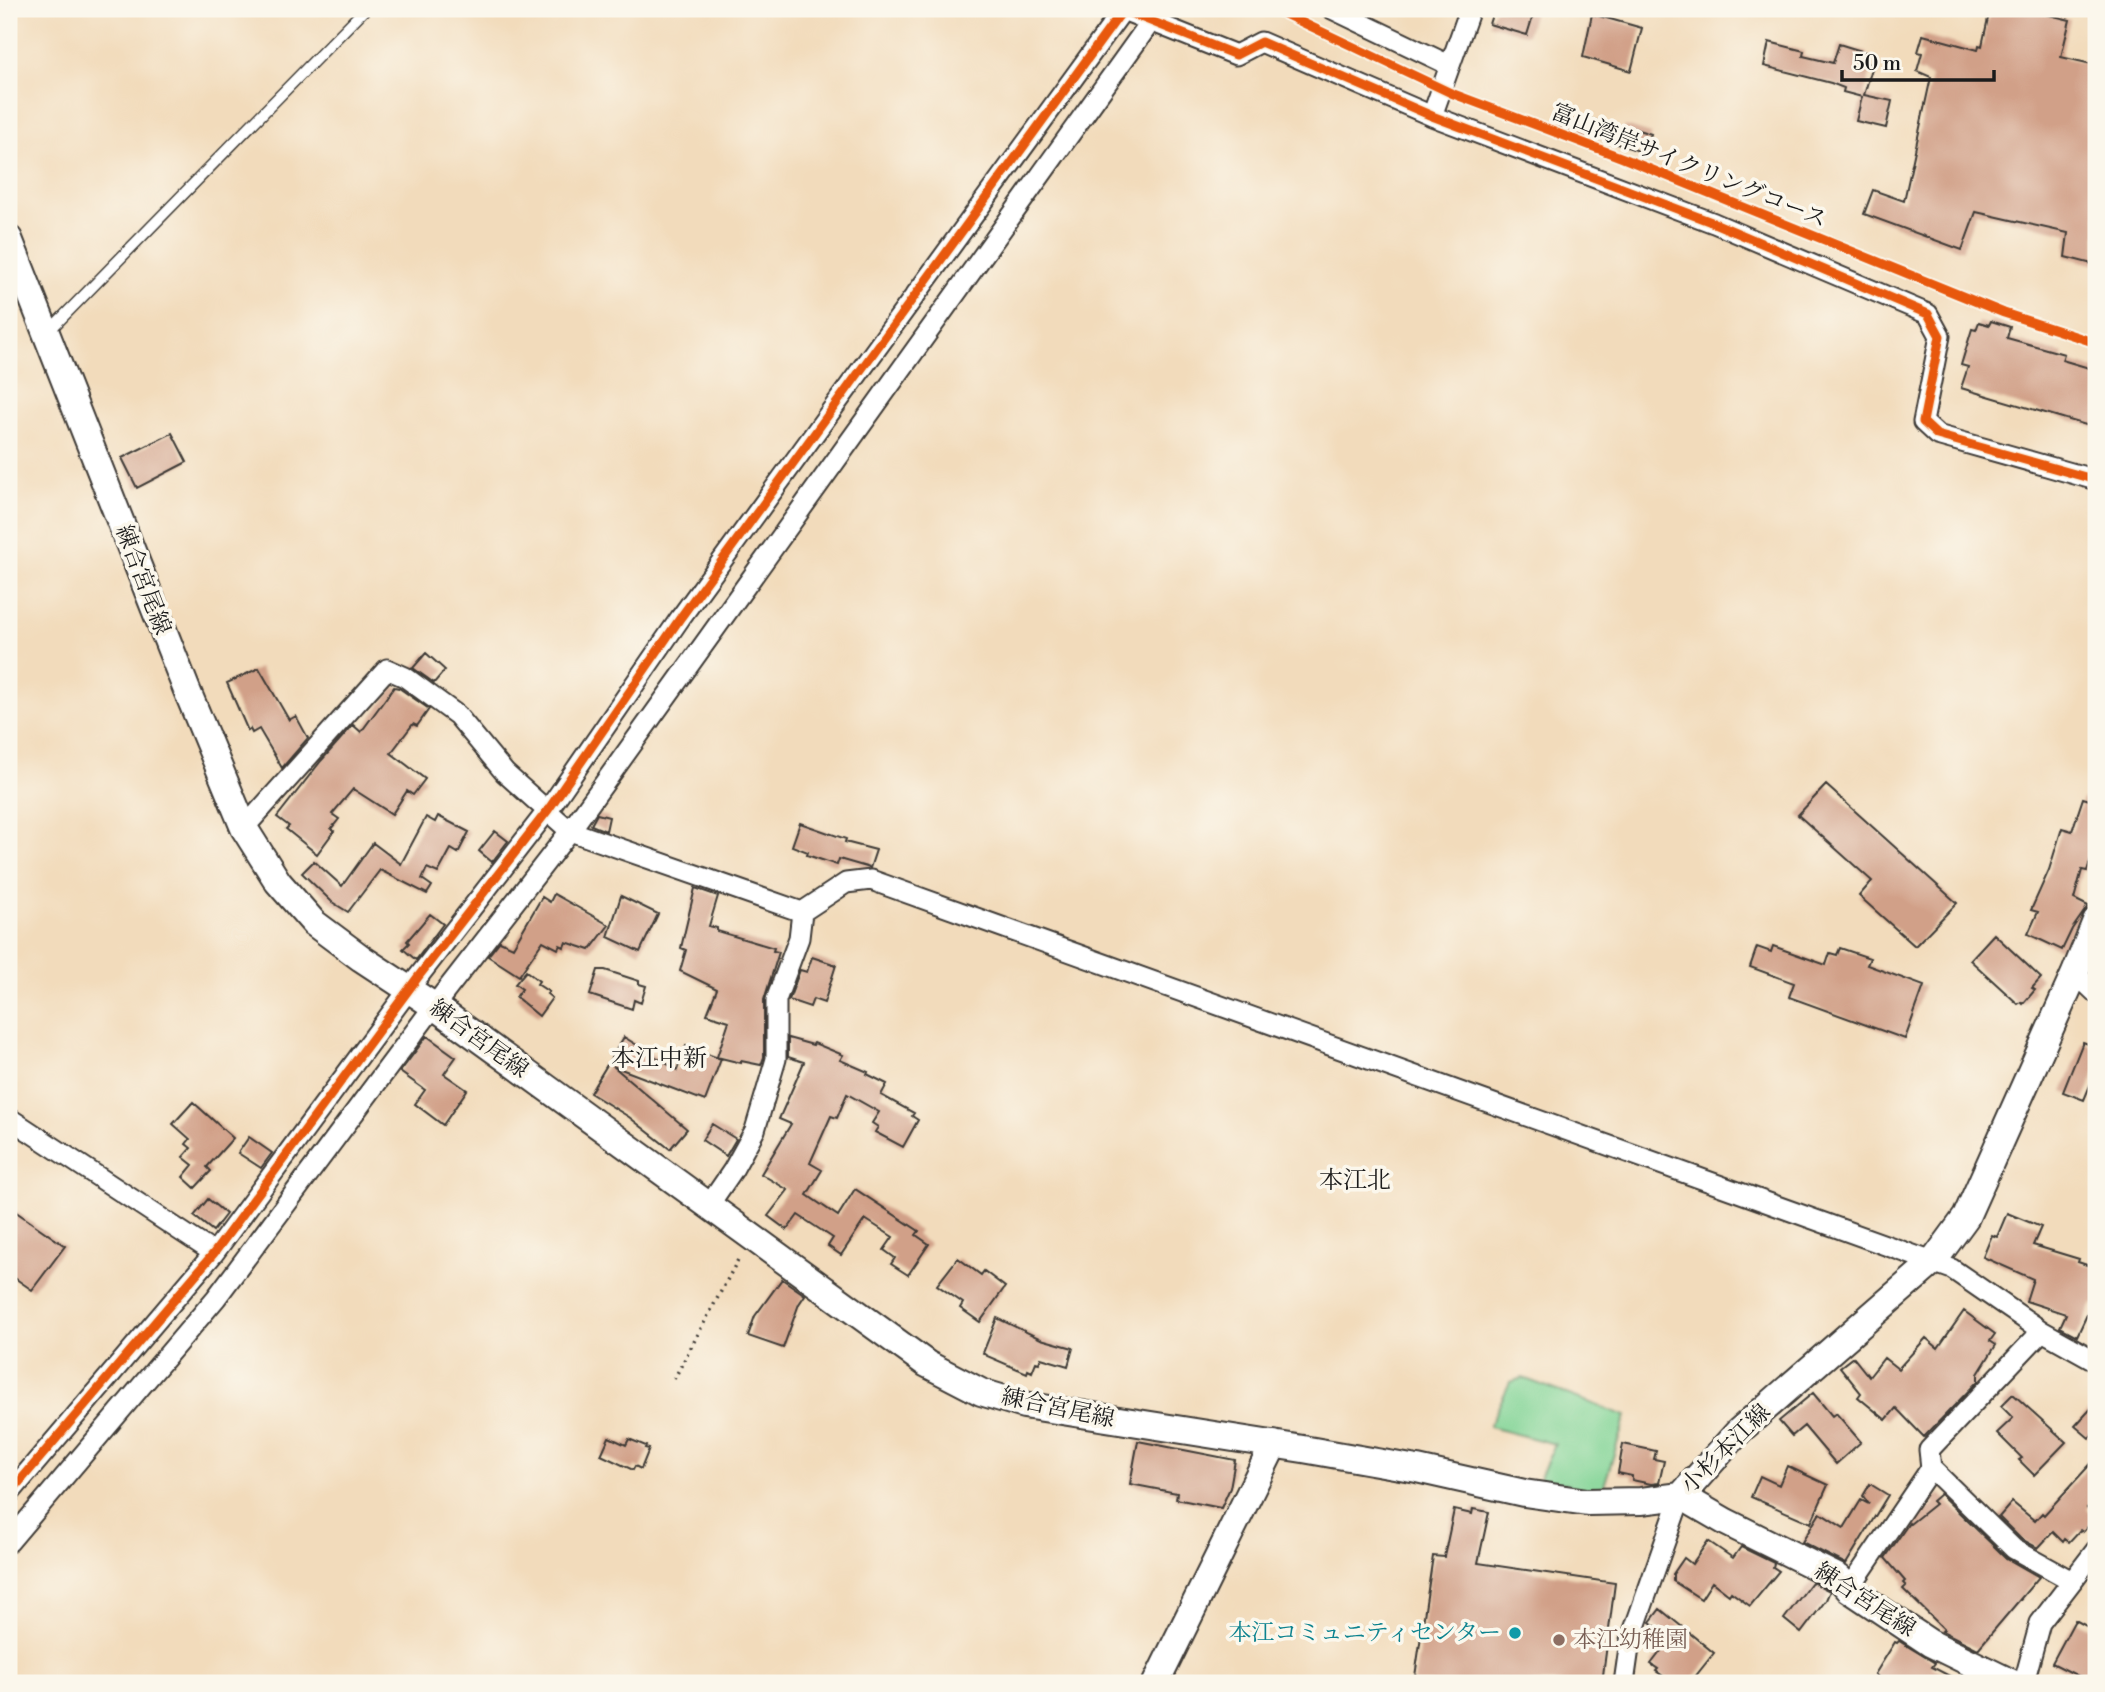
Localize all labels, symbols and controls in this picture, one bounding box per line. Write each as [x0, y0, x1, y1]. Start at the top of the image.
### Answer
scale bar [1842, 38, 1995, 82]
text: 50 m [1853, 51, 1901, 77]
street label: 富山湾岸サイクリングコース [1547, 98, 1831, 234]
street label: 練合宮尾線 [109, 521, 177, 639]
street label: 練合宮尾線 [424, 994, 534, 1084]
district label: 本江中新 [611, 1044, 707, 1074]
district label: 本江北 [1319, 1166, 1391, 1196]
street label: 練合宮尾線 [999, 1382, 1117, 1434]
street label: 小杉本江線 [1675, 1398, 1777, 1500]
street label: 練合宮尾線 [1809, 1557, 1921, 1643]
place label: 本江コミュニティセンター [1228, 1619, 1501, 1647]
marker: 本江コミュニティセンター [1507, 1625, 1523, 1641]
place label: 本江幼稚園 [1573, 1626, 1688, 1654]
marker: 本江幼稚園 [1551, 1632, 1567, 1648]

